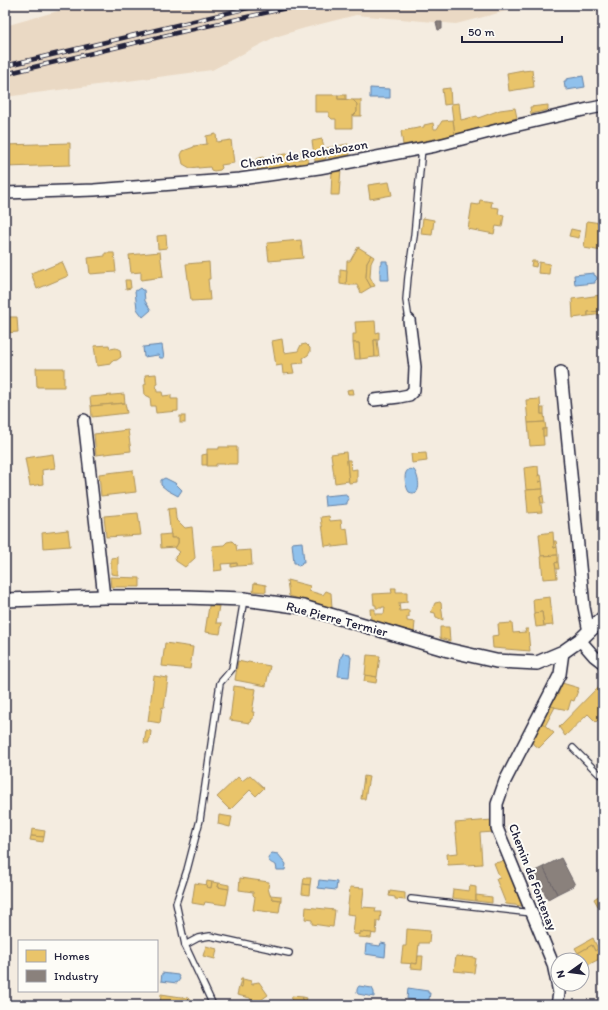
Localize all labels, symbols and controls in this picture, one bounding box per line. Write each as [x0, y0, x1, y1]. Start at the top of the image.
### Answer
scale bar [462, 18, 562, 44]
text: 50 m [468, 25, 494, 39]
street label: Chemin de Rochebozon [239, 136, 369, 171]
street label: Rue Pierre Termier [285, 598, 389, 640]
street label: Chemin de Fontenay [506, 822, 560, 932]
legend [18, 940, 158, 992]
text: Homes [54, 949, 90, 963]
north arrow [550, 952, 590, 992]
text: Industry [54, 969, 99, 983]
text: N [554, 969, 568, 979]

